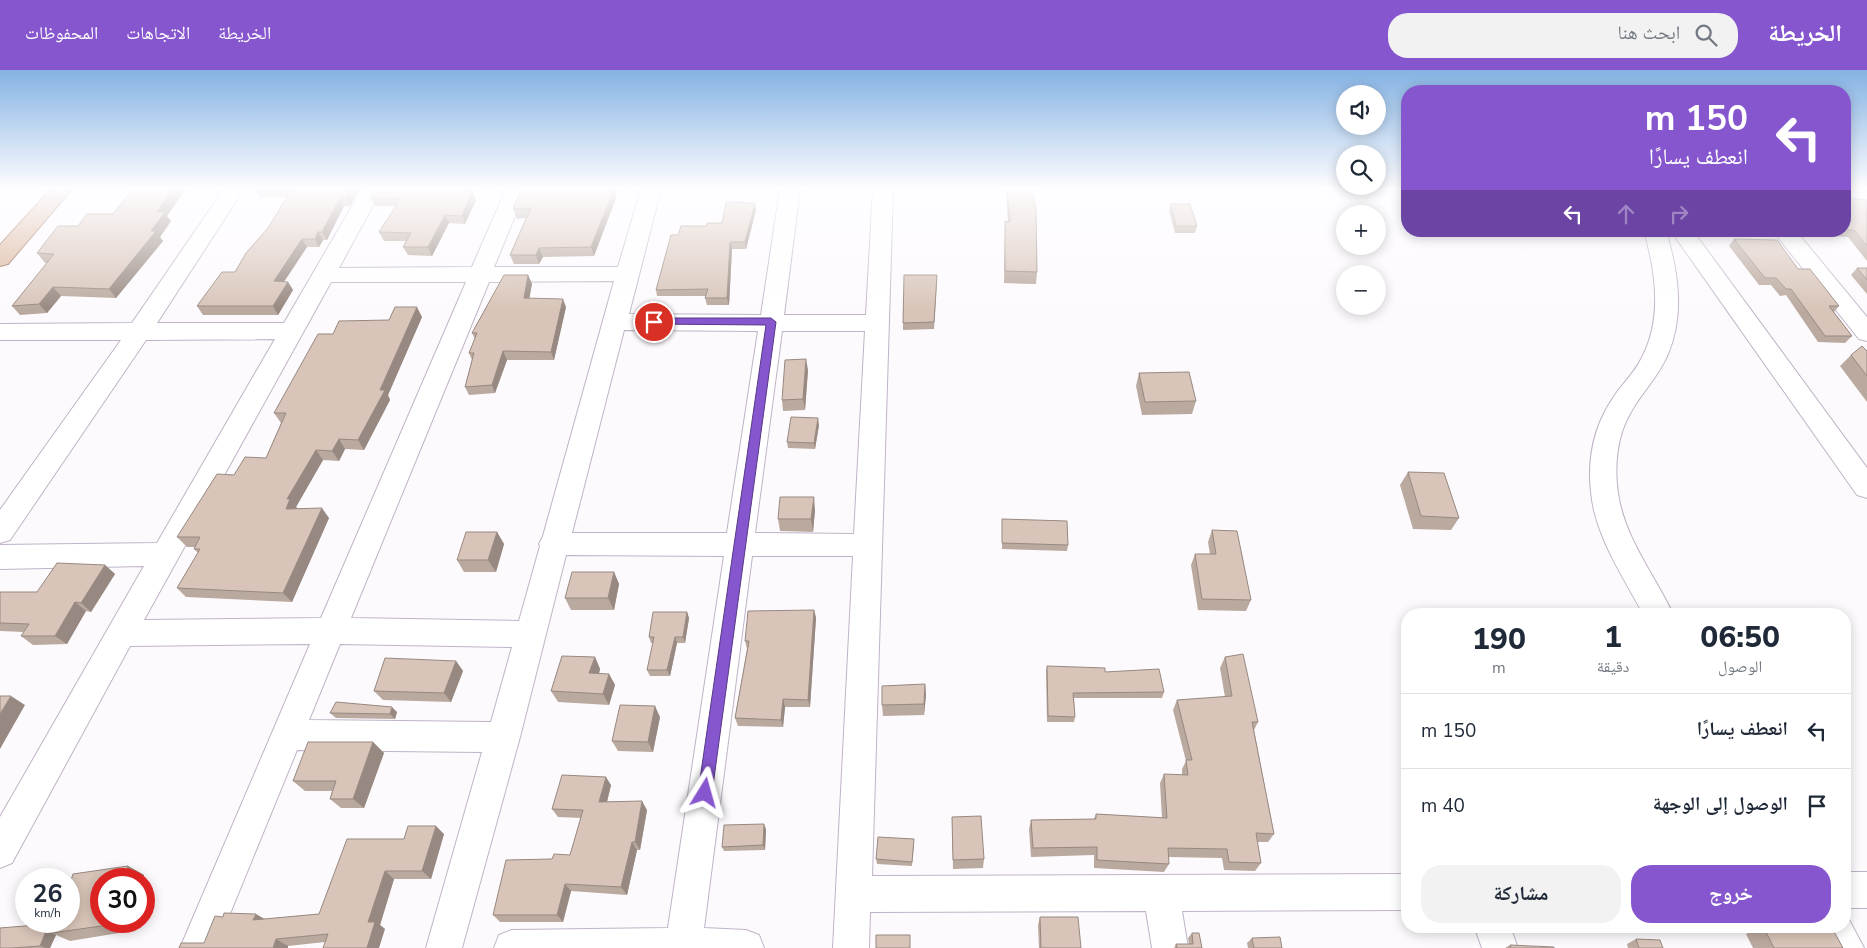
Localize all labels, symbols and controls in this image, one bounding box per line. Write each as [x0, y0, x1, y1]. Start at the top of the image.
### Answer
search box [1388, 13, 1738, 58]
text: الخريطة [1768, 17, 1842, 49]
text: ابحث هنا [1618, 20, 1680, 46]
text: المحفوظات [25, 21, 98, 45]
text: الاتجاهات [126, 21, 190, 45]
text: الخريطة [218, 21, 271, 45]
icon: search [1692, 21, 1720, 49]
map controls [1336, 85, 1386, 315]
button: sound [1336, 85, 1386, 135]
text: 150 m [1645, 95, 1748, 142]
icon: left [1766, 105, 1831, 170]
text: انعطف يسارًا [1649, 142, 1748, 172]
button: search [1336, 145, 1386, 195]
icon: left [1559, 200, 1587, 228]
icon: ahead [1612, 200, 1640, 228]
icon: right [1665, 200, 1693, 228]
button: + [1336, 205, 1386, 255]
button: − [1336, 265, 1386, 315]
pin [633, 301, 675, 343]
icon: arrive [640, 308, 668, 336]
text: 1 [1604, 617, 1622, 658]
text: 06:50 [1700, 617, 1780, 658]
text: 190 [1472, 619, 1526, 660]
text: دقيقة [1597, 656, 1629, 678]
text: الوصول [1718, 656, 1762, 678]
text: m [1492, 657, 1506, 679]
text: انعطف يسارًا [1697, 716, 1788, 742]
icon: left [1803, 717, 1831, 745]
text: 150 m [1421, 718, 1476, 744]
position arrow [678, 766, 730, 818]
text: الوصول إلى الوجهة [1653, 791, 1788, 817]
icon: arrive [1803, 792, 1831, 820]
text: 40 m [1421, 793, 1465, 819]
button: مشاركة [1421, 865, 1621, 923]
button: خروج [1631, 865, 1831, 923]
speed limit sign: 30 [90, 868, 155, 933]
text: 26 [32, 877, 63, 911]
text: km/h [34, 905, 61, 921]

